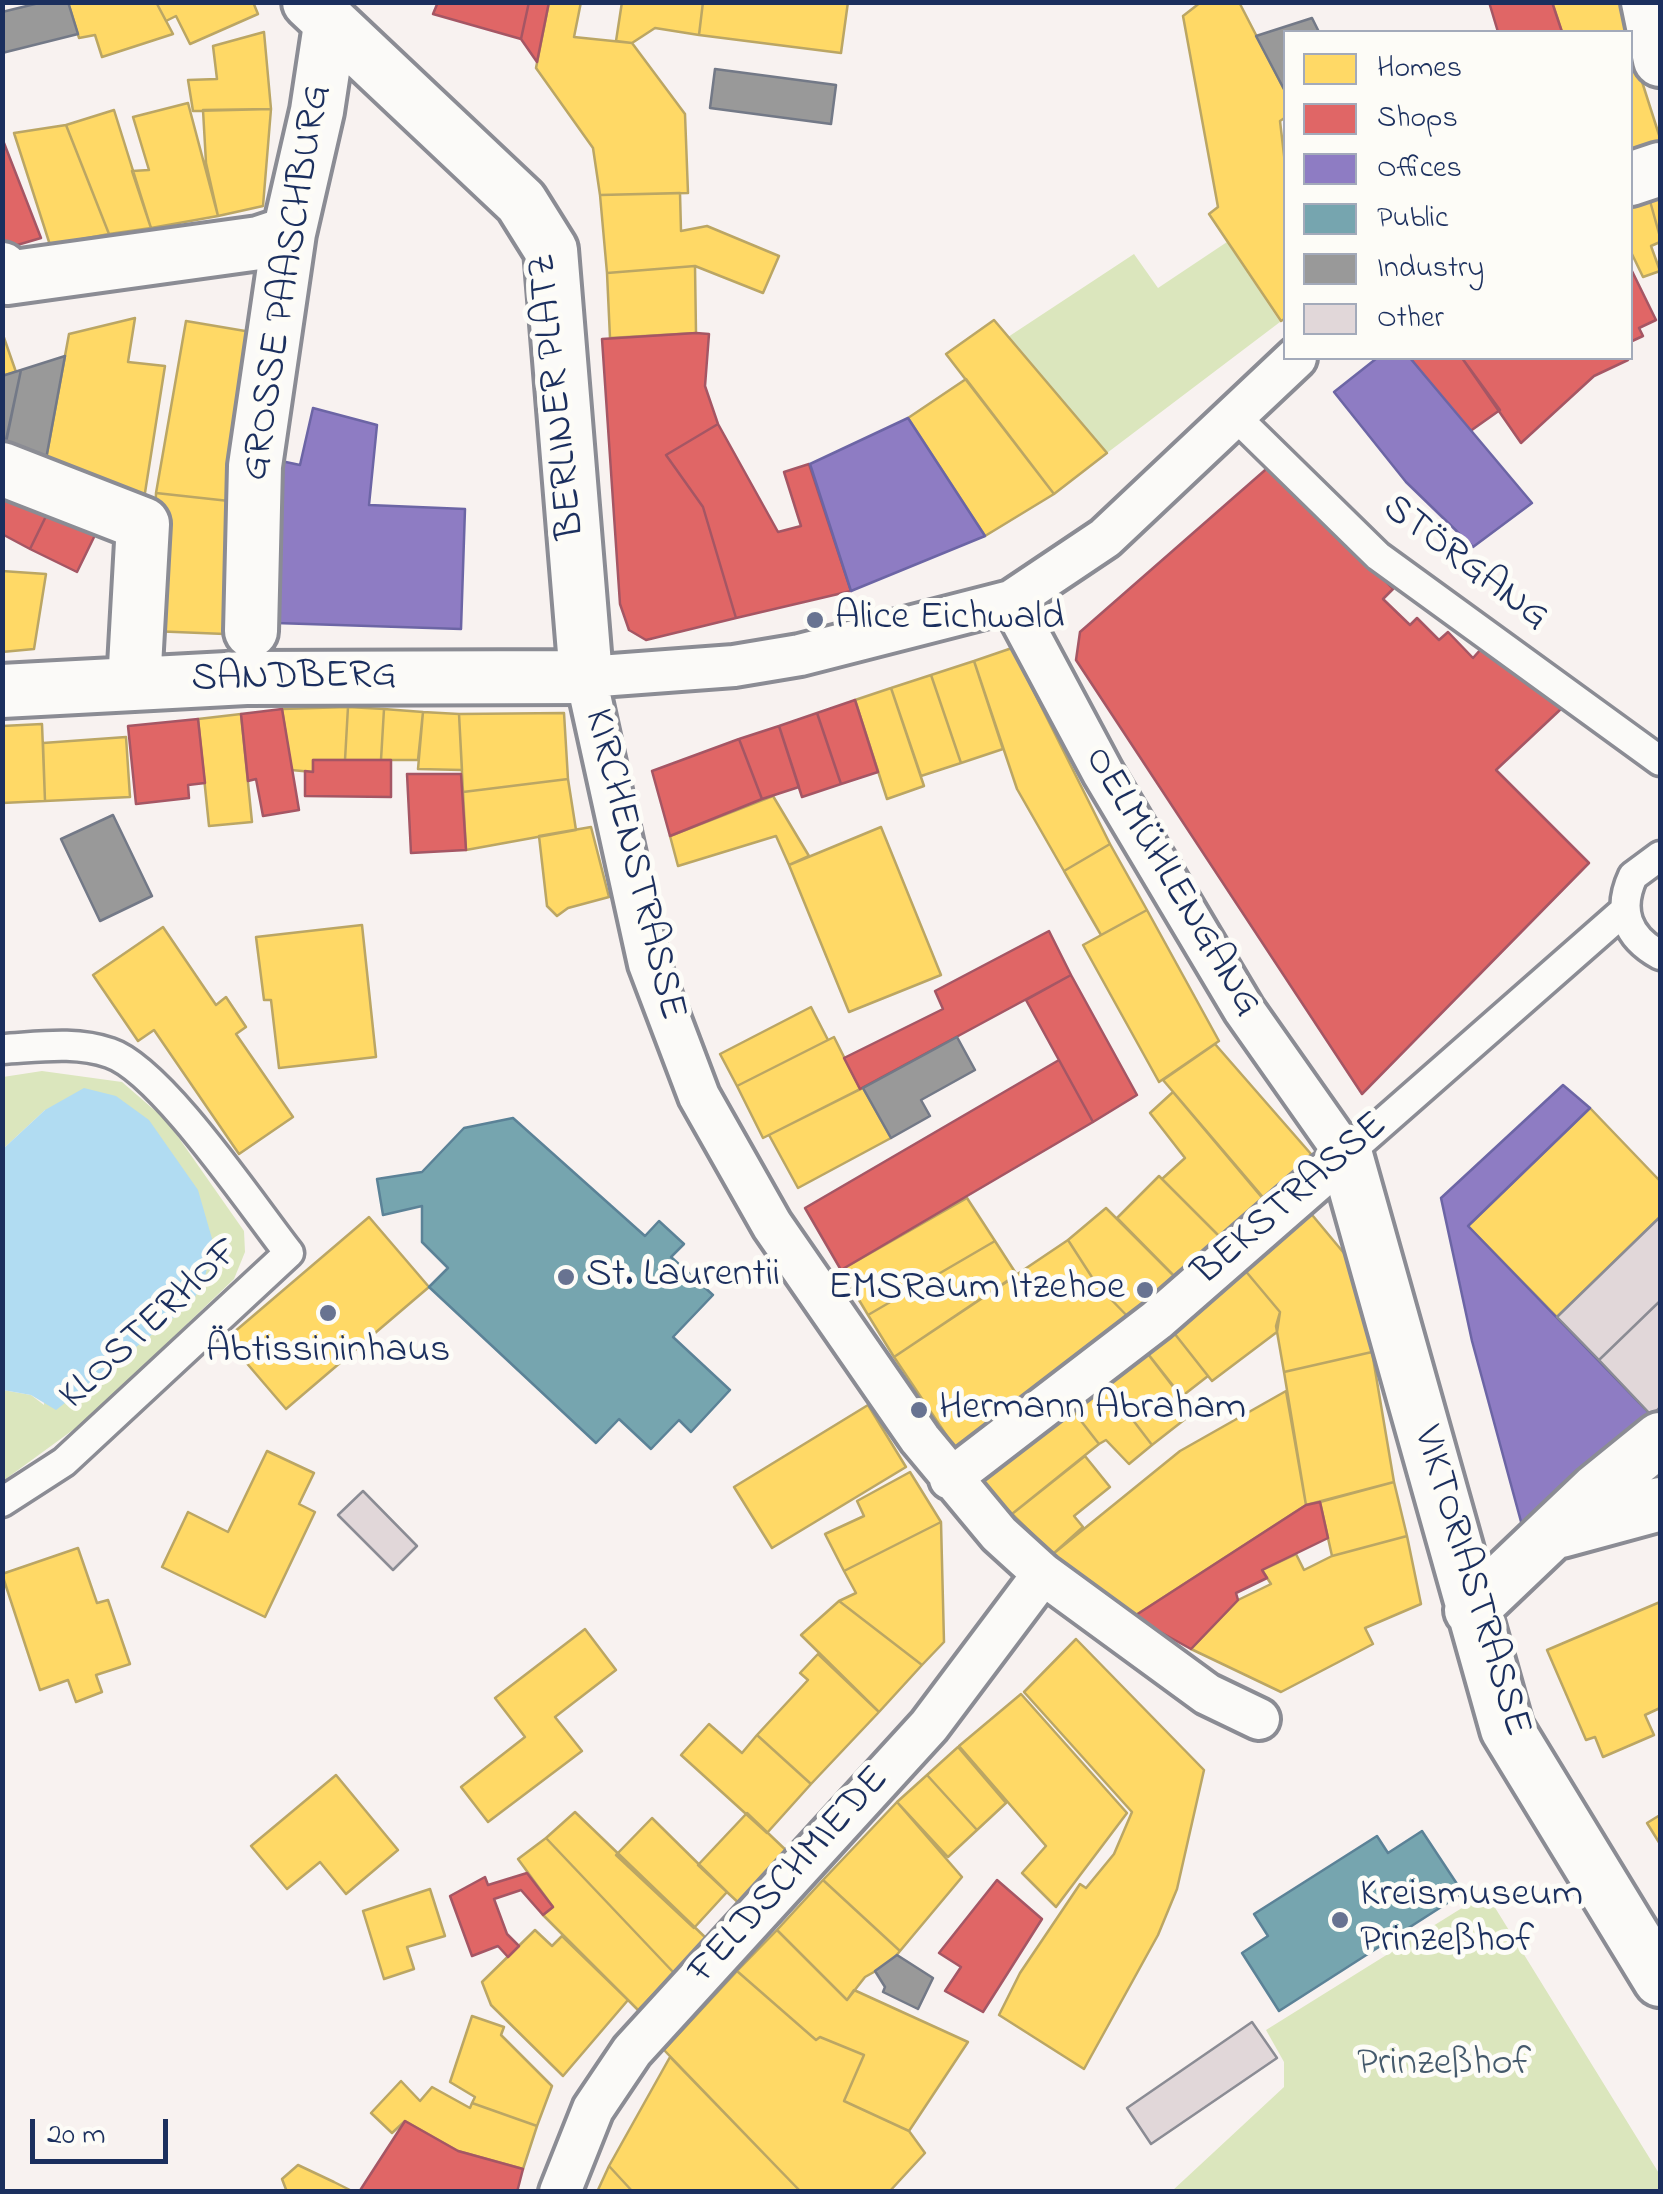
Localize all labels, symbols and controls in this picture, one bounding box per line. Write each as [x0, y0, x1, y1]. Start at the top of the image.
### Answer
legend [1283, 30, 1633, 360]
text: Homes [1377, 47, 1462, 91]
street label: GROSSE PAASCHBURG [234, 82, 344, 484]
text: Shops [1377, 97, 1458, 141]
text: Offices [1377, 147, 1462, 191]
text: Public [1377, 197, 1448, 241]
text: Industry [1377, 247, 1484, 291]
street label: BERLINER PLATZ [521, 251, 599, 541]
text: Other [1377, 297, 1444, 341]
street label: STÖRGANG [1371, 487, 1557, 643]
place label: Alice Eichwald [835, 596, 1064, 644]
marker: Alice Eichwald [804, 609, 826, 631]
street label: SANDBERG [191, 654, 397, 706]
street label: KIRCHENSTRASSE [570, 705, 694, 1025]
street label: OELMÜHLENGANG [1071, 740, 1269, 1026]
street label: BEKSTRASSE [1185, 1104, 1399, 1298]
street label: KLOSTERHOF [51, 1230, 253, 1422]
place label: St. Laurentii [586, 1253, 780, 1301]
marker: St. Laurentii [555, 1266, 577, 1288]
place label: EMSRaum Itzehoe [828, 1266, 1125, 1314]
marker: EMSRaum Itzehoe [1134, 1279, 1156, 1301]
marker: Äbtissininhaus [317, 1302, 339, 1324]
place label: Äbtissininhaus [206, 1329, 450, 1377]
place label: Hermann Abraham [939, 1386, 1246, 1434]
marker: Hermann Abraham [908, 1399, 930, 1421]
street label: VIKTORIASTRASSE [1399, 1421, 1539, 1743]
street label: FELDSCHMIEDE [681, 1758, 901, 1996]
place label: Kreismuseum Prinzeßhof [1360, 1873, 1583, 1967]
marker: Kreismuseum Prinzeßhof [1329, 1909, 1351, 1931]
park label: Prinzeßhof [1357, 2042, 1531, 2090]
scale bar [35, 2099, 172, 2161]
text: 20 m [47, 2114, 106, 2158]

